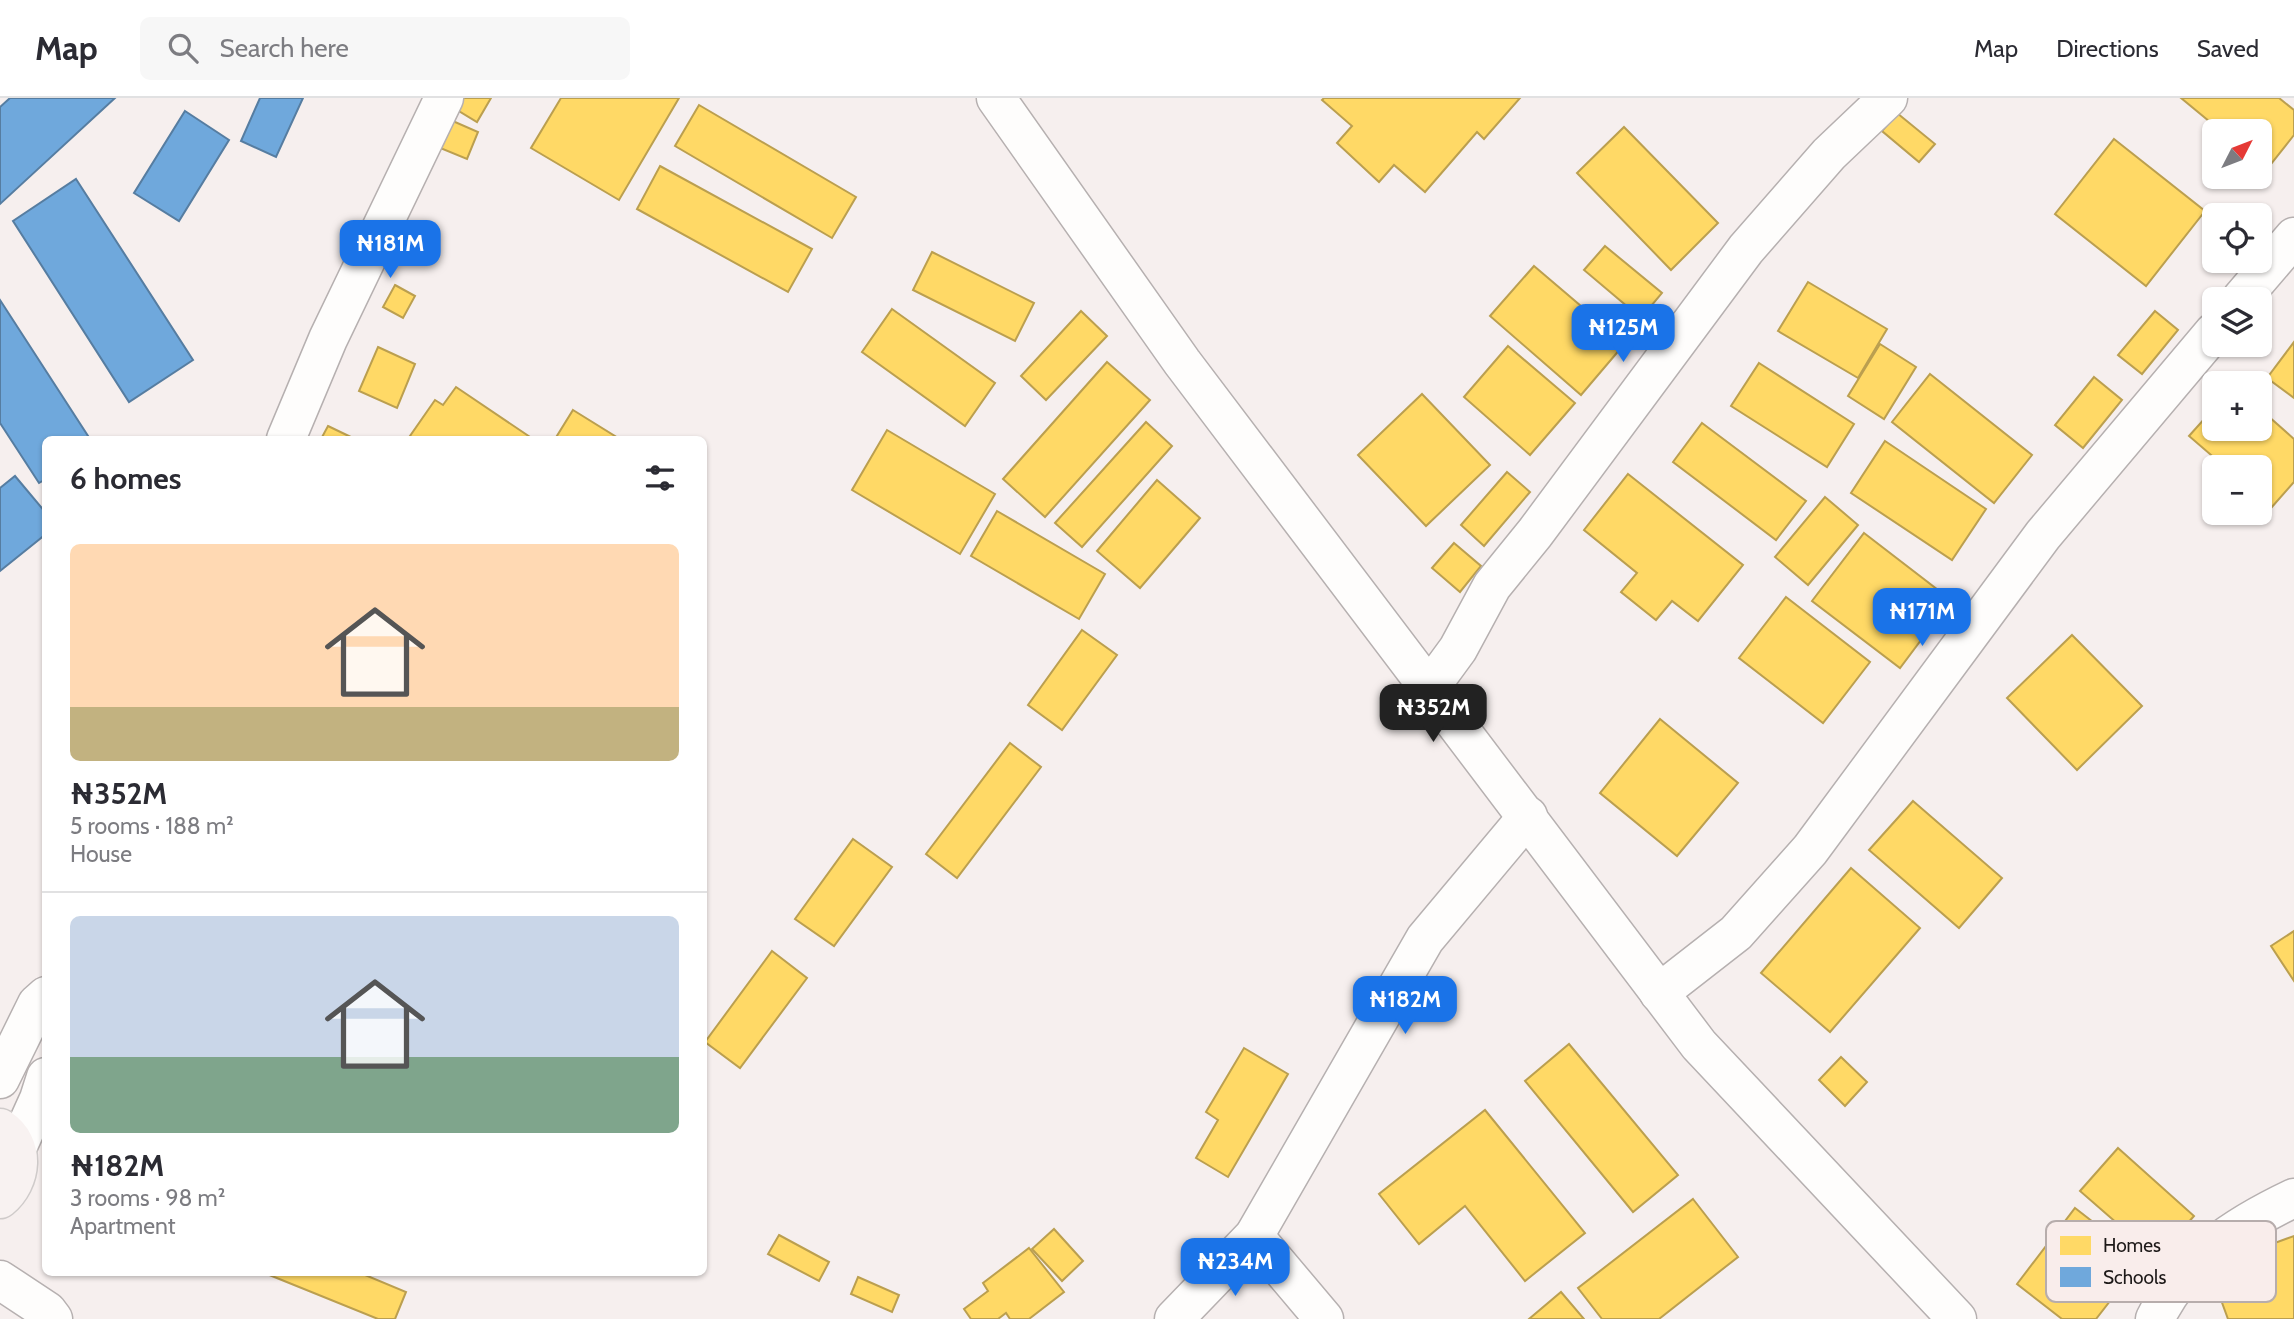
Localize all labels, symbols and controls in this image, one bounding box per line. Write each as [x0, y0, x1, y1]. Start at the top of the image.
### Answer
search box [140, 17, 630, 80]
text: Map [35, 28, 98, 68]
icon: search [164, 29, 202, 67]
text: Search here [220, 32, 349, 64]
text: Map [1974, 34, 2018, 63]
text: Directions [2056, 34, 2159, 63]
text: Saved [2197, 34, 2259, 63]
north arrow [2202, 119, 2272, 189]
map controls [2202, 119, 2272, 525]
button: locate [2202, 203, 2272, 273]
pin: ₦181M [341, 220, 439, 280]
text: ₦181M [356, 229, 424, 257]
button: layers [2202, 287, 2272, 357]
pin: ₦125M [1574, 304, 1672, 364]
text: ₦125M [1588, 313, 1658, 341]
button: + [2202, 371, 2272, 441]
button: − [2202, 455, 2272, 525]
icon: filters [641, 459, 679, 497]
text: 6 homes [70, 460, 181, 497]
pin: ₦171M [1873, 588, 1971, 648]
icon: home [312, 589, 438, 715]
text: ₦171M [1889, 597, 1955, 625]
pin: ₦352M [1384, 684, 1482, 744]
text: ₦352M [1396, 693, 1470, 721]
text: ₦352M [70, 775, 167, 812]
text: 5 rooms · 188 m² [70, 812, 234, 840]
text: House [70, 840, 132, 868]
icon: home [312, 961, 438, 1087]
pin: ₦182M [1356, 976, 1454, 1036]
text: ₦182M [1369, 985, 1441, 1013]
text: ₦182M [70, 1147, 164, 1184]
text: 3 rooms · 98 m² [70, 1184, 225, 1212]
text: Apartment [70, 1212, 175, 1240]
legend [2046, 1221, 2276, 1302]
text: Homes [2103, 1234, 2161, 1257]
pin: ₦234M [1186, 1238, 1284, 1298]
text: ₦234M [1197, 1247, 1273, 1275]
text: Schools [2103, 1266, 2166, 1289]

